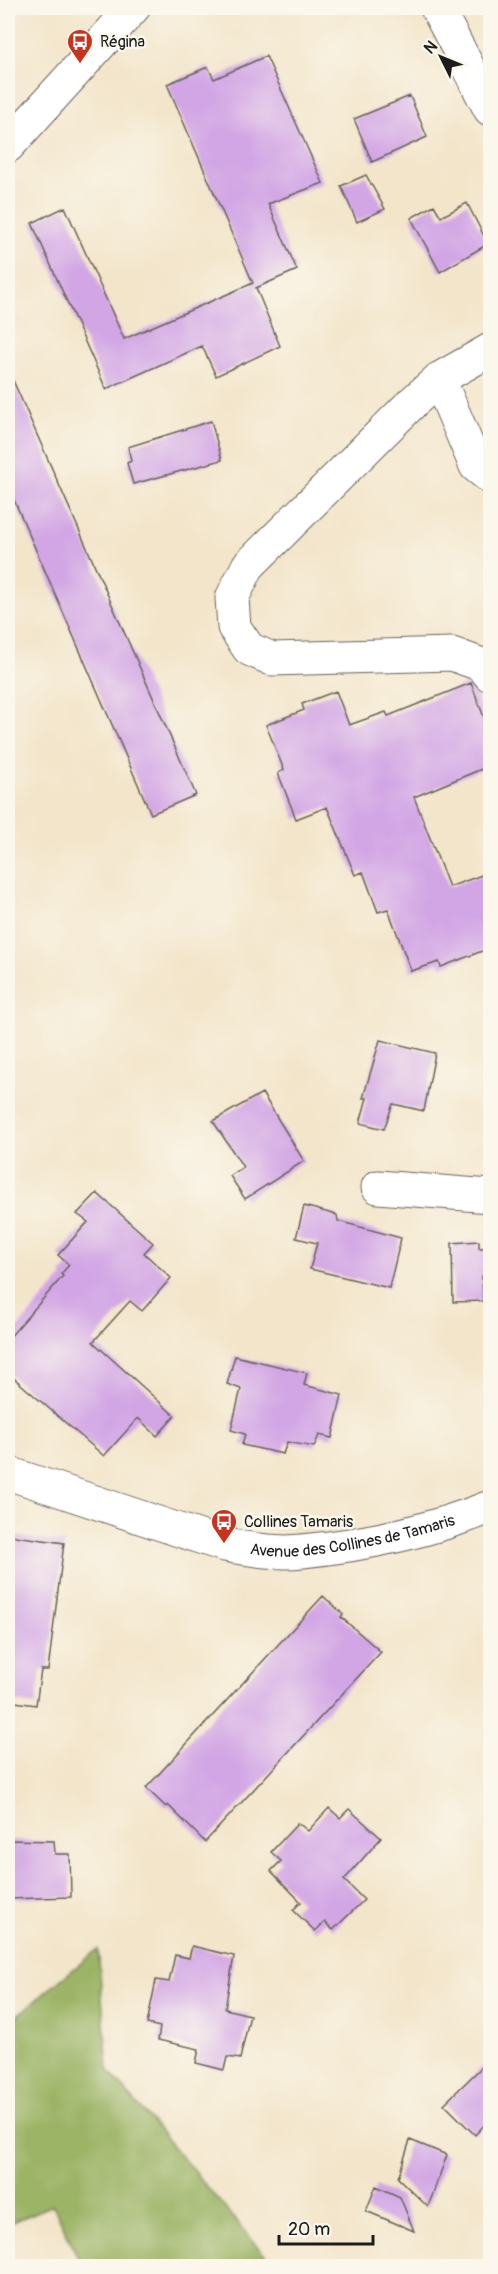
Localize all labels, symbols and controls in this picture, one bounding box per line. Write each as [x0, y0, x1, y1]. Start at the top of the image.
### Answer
bus stop icon: Régina [65, 27, 95, 65]
north arrow [411, 27, 471, 87]
place label: Régina [100, 32, 145, 52]
text: N [420, 37, 442, 58]
bus stop icon: Collines Tamaris [209, 1507, 239, 1545]
street label: Avenue des Collines de Tamaris [249, 1510, 457, 1562]
place label: Collines Tamaris [244, 1512, 353, 1532]
scale bar [279, 2208, 374, 2246]
text: 20 m [288, 2218, 330, 2241]

